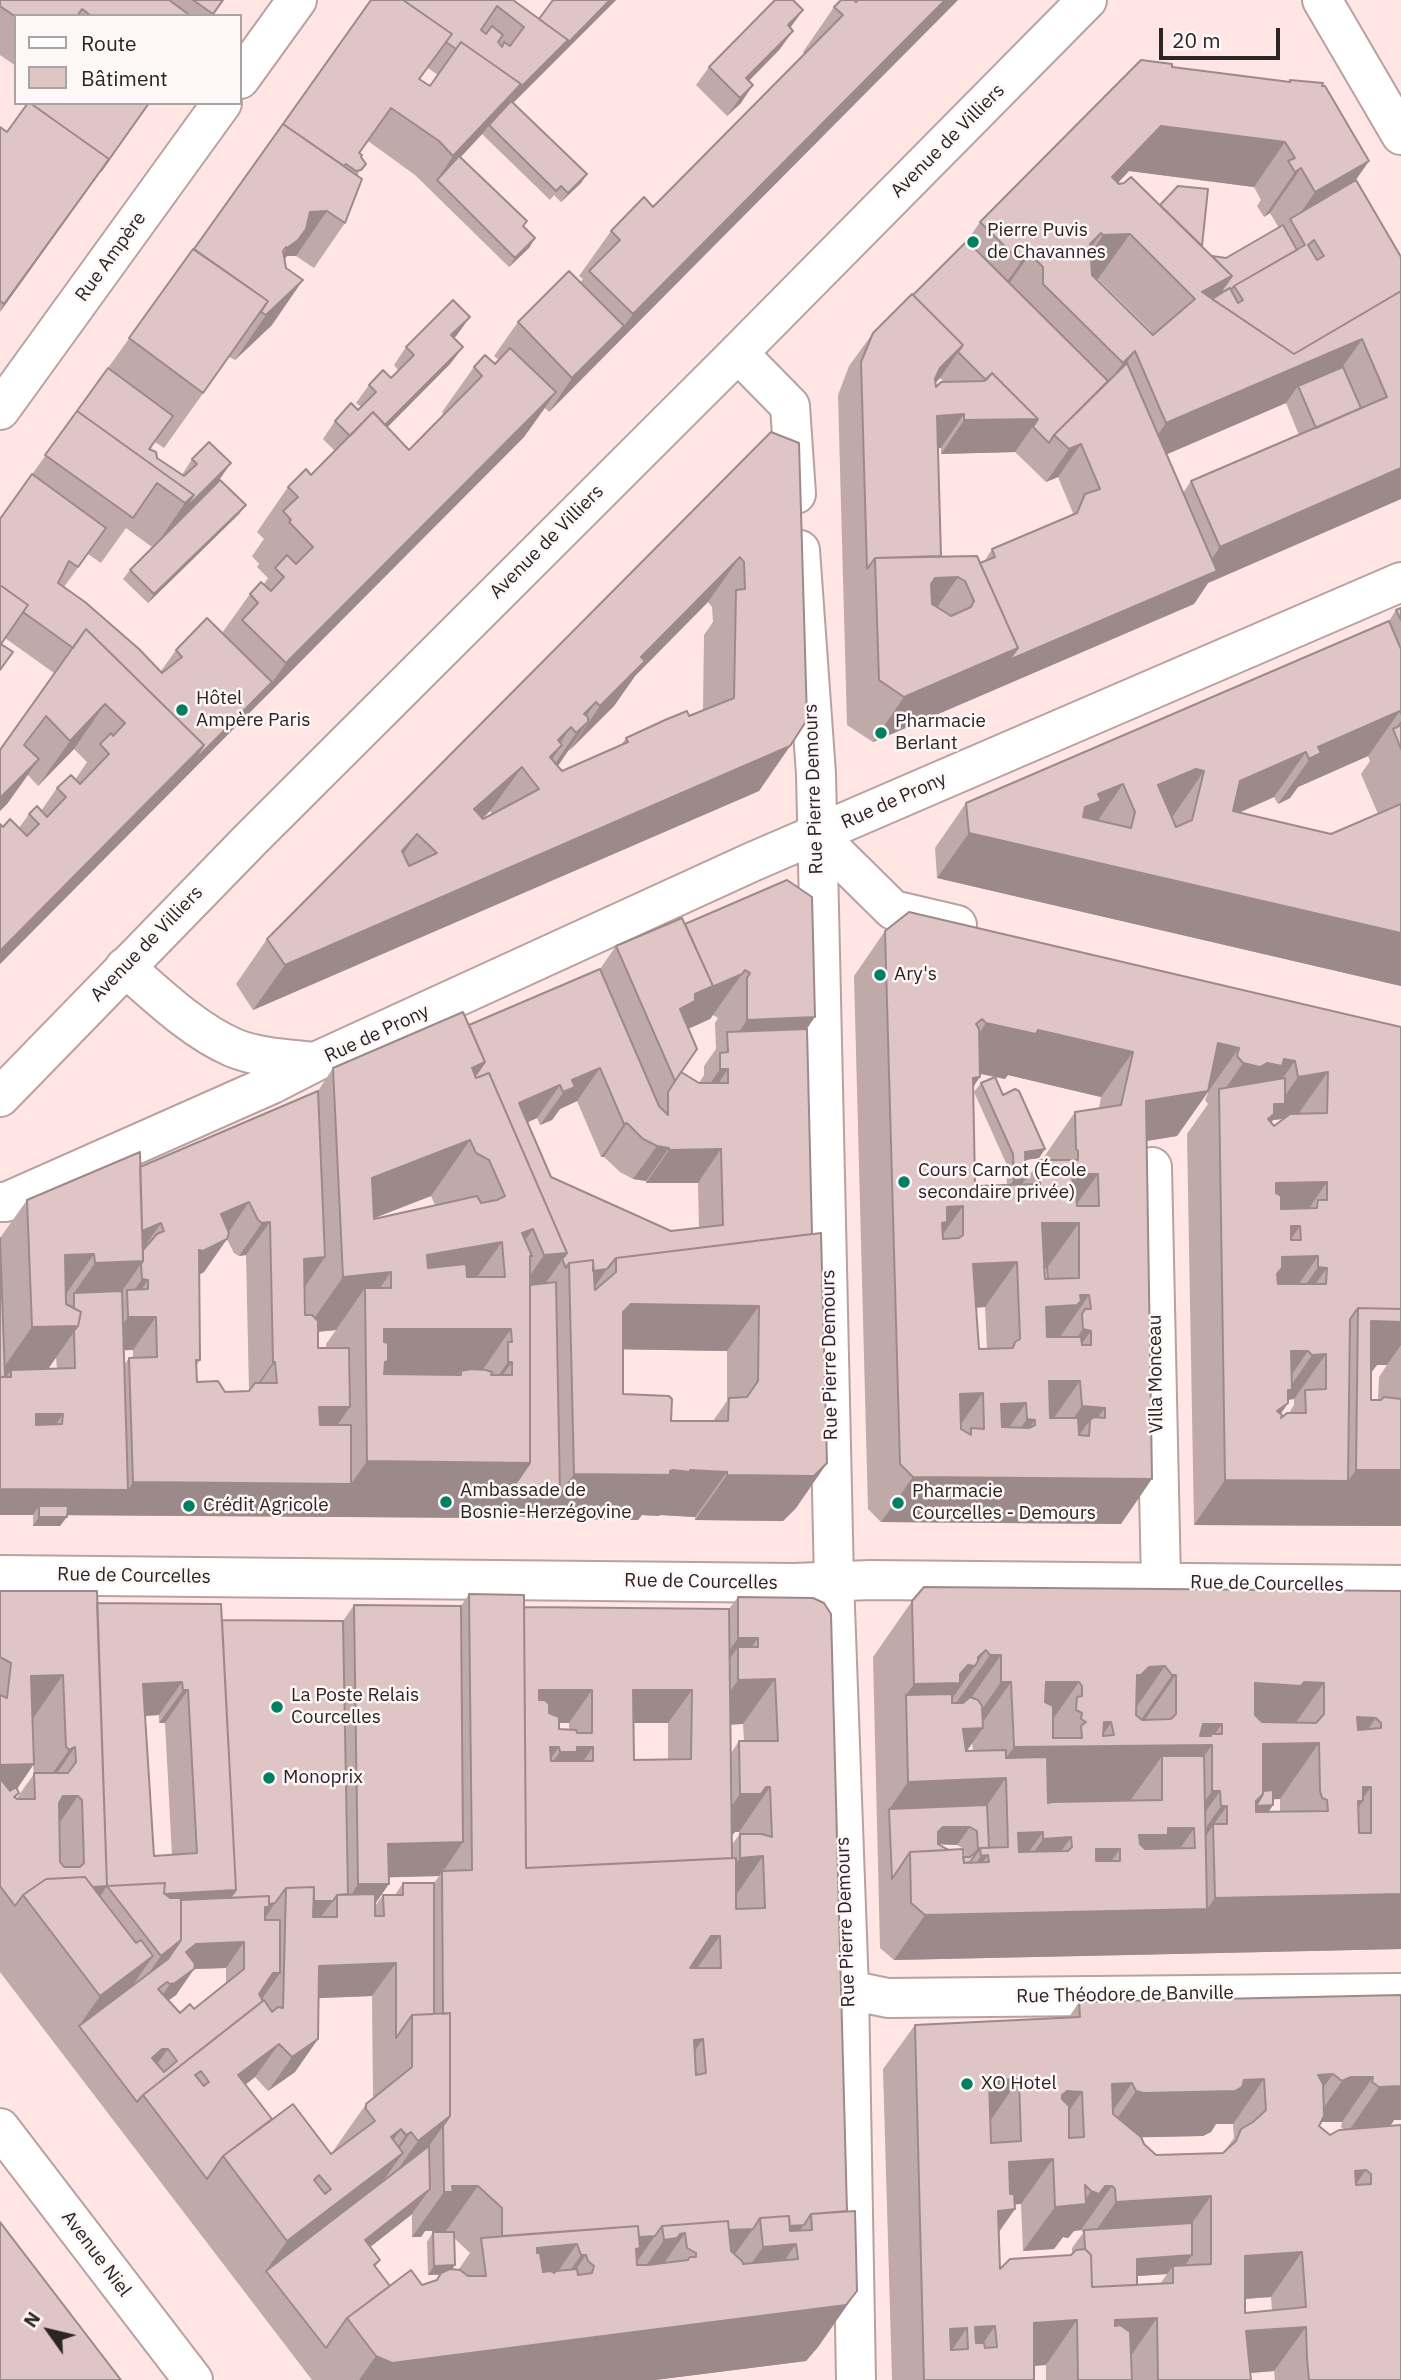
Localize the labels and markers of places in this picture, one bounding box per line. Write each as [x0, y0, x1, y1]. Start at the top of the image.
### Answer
place label: Pierre Puvis de Chavannes [987, 220, 1106, 264]
marker: Pierre Puvis de Chavannes [965, 234, 981, 250]
place label: Hôtel Ampère Paris [196, 688, 310, 732]
marker: Hôtel Ampère Paris [174, 702, 190, 718]
place label: Pharmacie Berlant [895, 711, 986, 755]
marker: Pharmacie Berlant [873, 725, 889, 741]
place label: Ary's [894, 964, 937, 986]
marker: Ary's [872, 967, 888, 983]
place label: Cours Carnot (École secondaire privée) [918, 1160, 1086, 1204]
marker: Cours Carnot (École secondaire privée) [896, 1174, 912, 1190]
place label: Ambassade de Bosnie-Herzégovine [460, 1480, 632, 1524]
place label: Pharmacie Courcelles - Demours [912, 1481, 1096, 1525]
marker: Ambassade de Bosnie-Herzégovine [438, 1494, 454, 1510]
place label: Crédit Agricole [203, 1495, 329, 1517]
marker: Pharmacie Courcelles - Demours [890, 1495, 906, 1511]
marker: Crédit Agricole [181, 1498, 197, 1514]
place label: La Poste Relais Courcelles [291, 1685, 419, 1729]
marker: La Poste Relais Courcelles [269, 1699, 285, 1715]
place label: Monoprix [283, 1767, 363, 1789]
marker: Monoprix [261, 1770, 277, 1786]
place label: XO Hotel [981, 2073, 1057, 2095]
marker: XO Hotel [959, 2076, 975, 2092]

